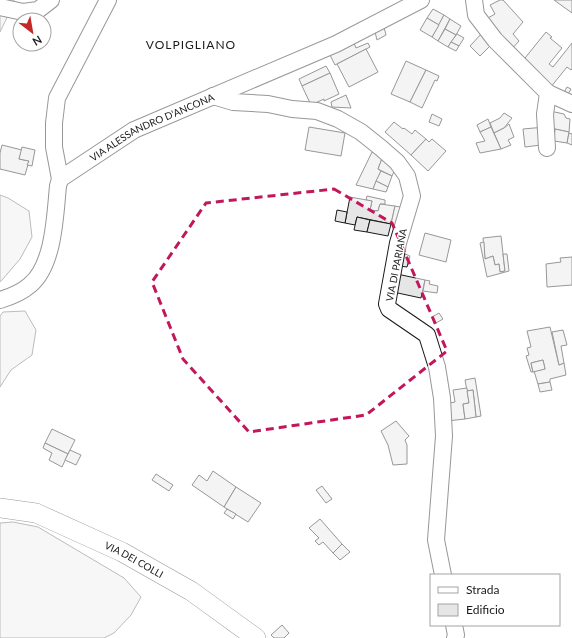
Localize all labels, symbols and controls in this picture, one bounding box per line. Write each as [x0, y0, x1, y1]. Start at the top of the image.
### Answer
north arrow [12, 12, 52, 52]
text: N [30, 33, 44, 49]
district label: VOLPIGLIANO [146, 37, 236, 52]
street label: VIA ALESSANDRO D'ANCONA [88, 91, 216, 164]
street label: VIA DI PARIANA [383, 227, 409, 302]
street label: VIA DEI COLLI [103, 539, 166, 580]
legend [430, 574, 560, 626]
text: Strada [466, 582, 499, 597]
text: Edificio [466, 602, 505, 617]

